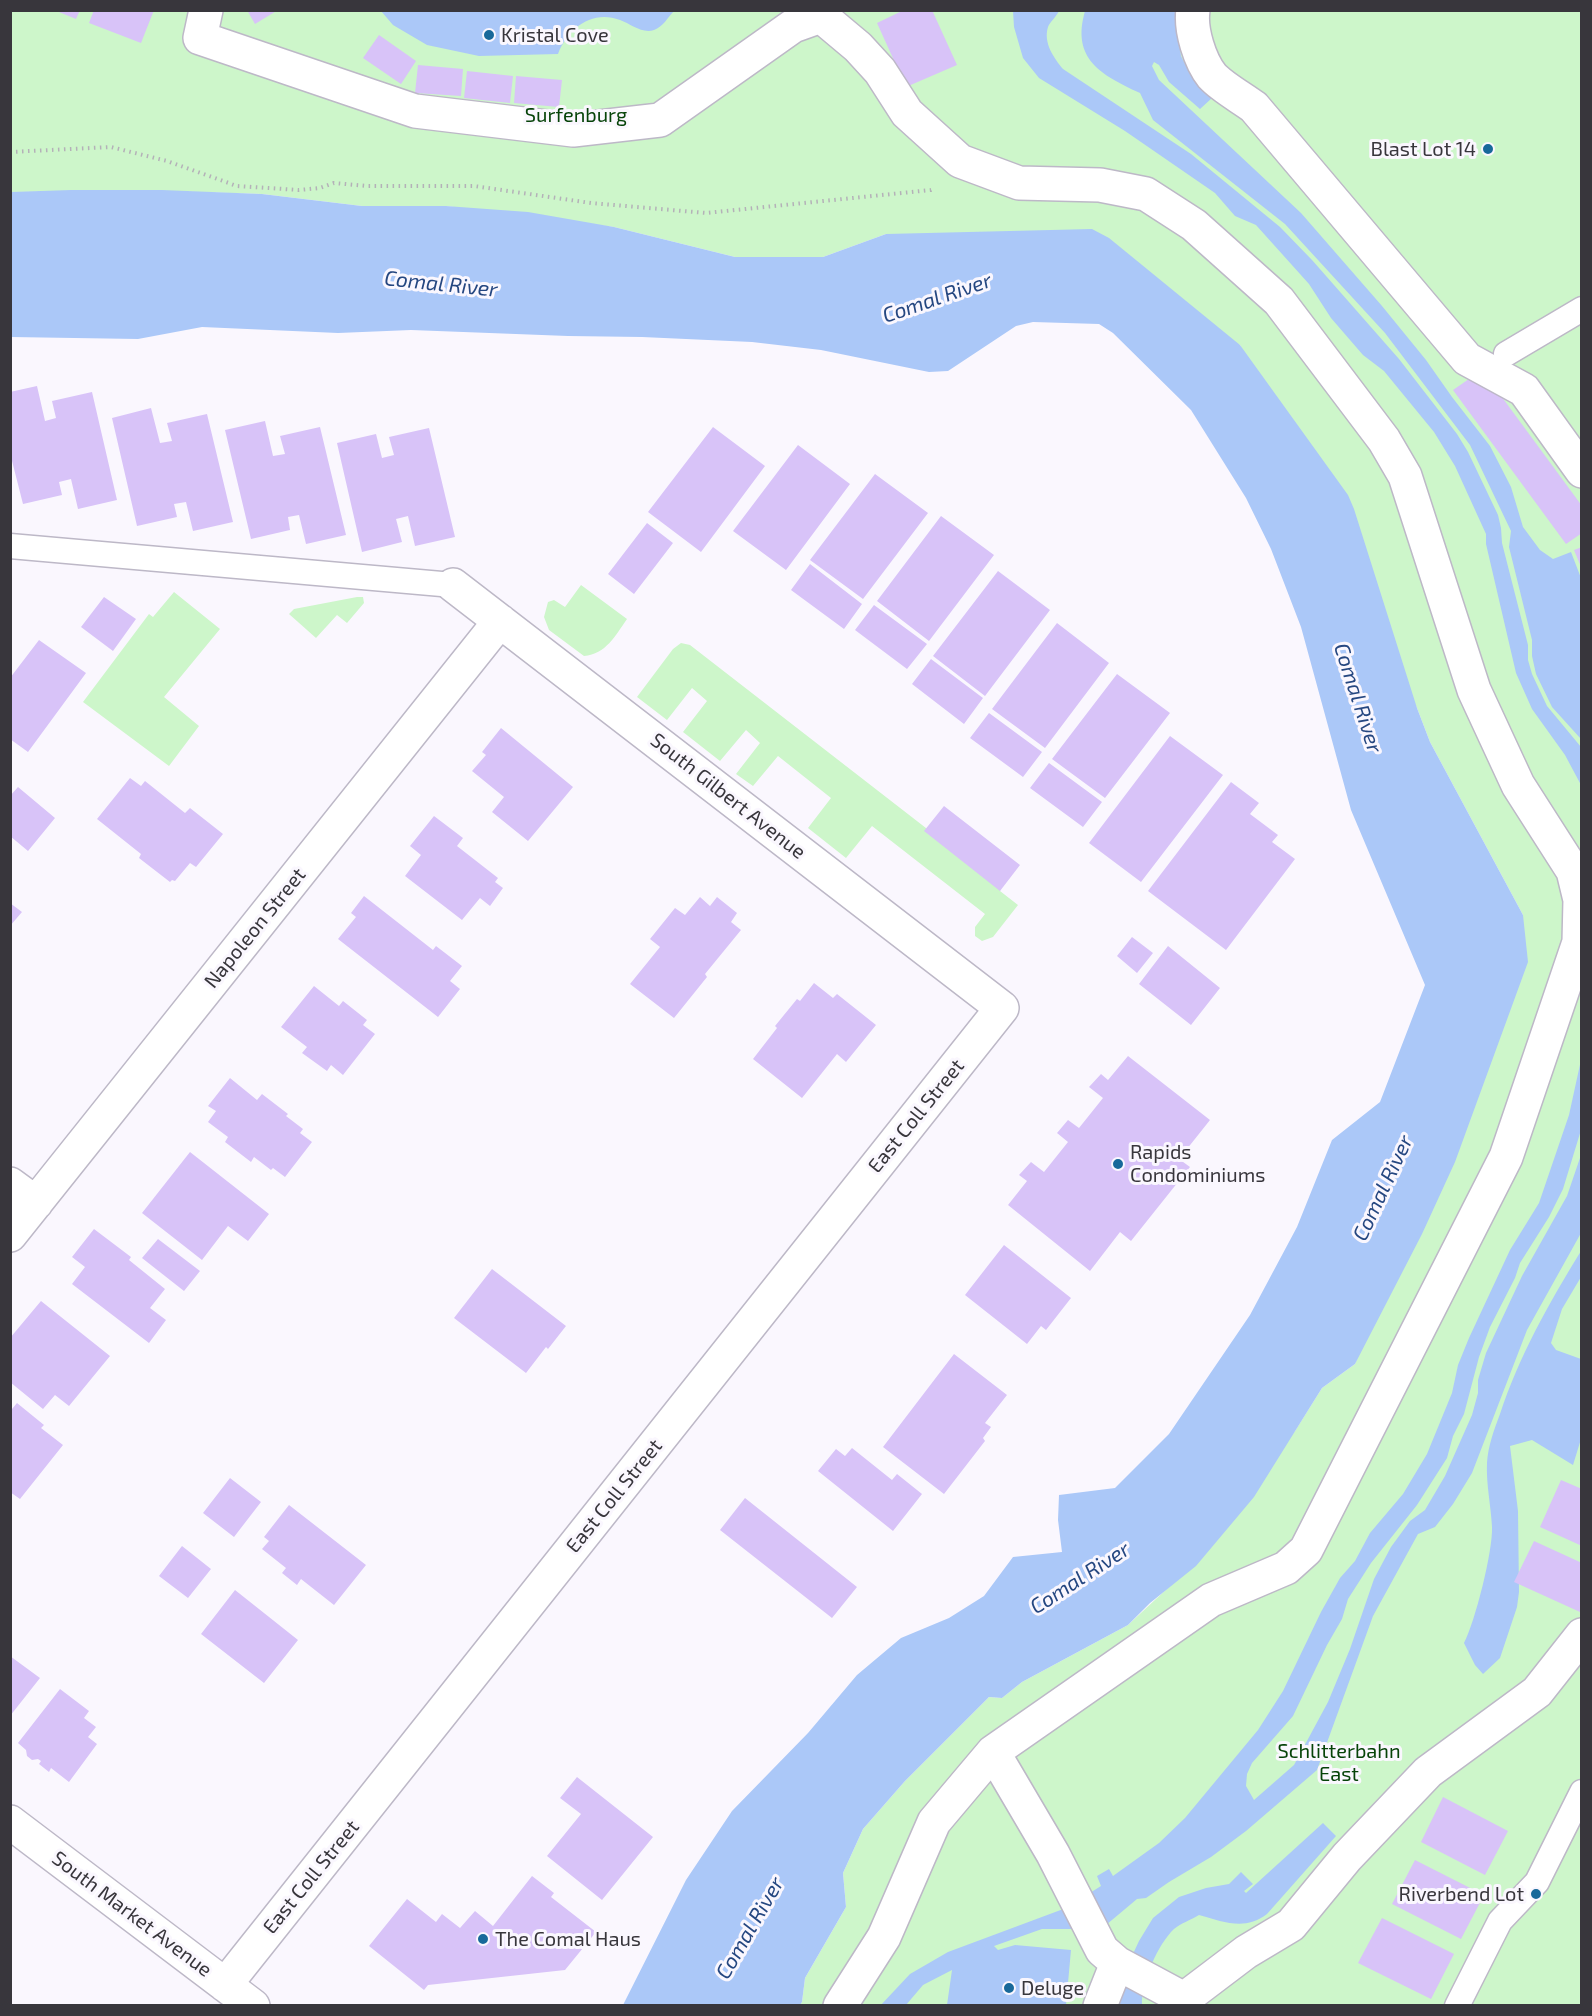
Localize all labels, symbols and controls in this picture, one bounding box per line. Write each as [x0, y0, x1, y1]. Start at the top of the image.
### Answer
place label: Kristal Cove [501, 23, 609, 47]
marker: Kristal Cove [482, 28, 496, 42]
park label: Surfenburg [525, 103, 627, 127]
place label: Blast Lot 14 [1371, 137, 1476, 161]
marker: Blast Lot 14 [1481, 142, 1495, 156]
water label: Comal River [383, 266, 499, 302]
water label: Comal River [879, 268, 995, 328]
water label: Comal River [1328, 640, 1388, 756]
street label: South Gilbert Avenue [646, 728, 810, 864]
street label: Napoleon Street [199, 863, 311, 993]
street label: East Coll Street [863, 1054, 969, 1178]
water label: Comal River [1348, 1131, 1418, 1245]
place label: Rapids Condominiums [1130, 1140, 1265, 1187]
marker: Rapids Condominiums [1111, 1157, 1125, 1171]
street label: East Coll Street [561, 1434, 667, 1558]
water label: Comal River [1025, 1536, 1135, 1620]
park label: Schlitterbahn East [1277, 1739, 1401, 1786]
street label: East Coll Street [258, 1815, 364, 1939]
street label: South Market Avenue [47, 1846, 217, 1982]
water label: Comal River [711, 1872, 789, 1984]
place label: Riverbend Lot [1399, 1882, 1524, 1906]
marker: Riverbend Lot [1529, 1887, 1543, 1901]
place label: The Comal Haus [495, 1927, 641, 1951]
marker: The Comal Haus [476, 1932, 490, 1946]
place label: Deluge [1021, 1976, 1084, 2000]
marker: Deluge [1002, 1981, 1016, 1995]

